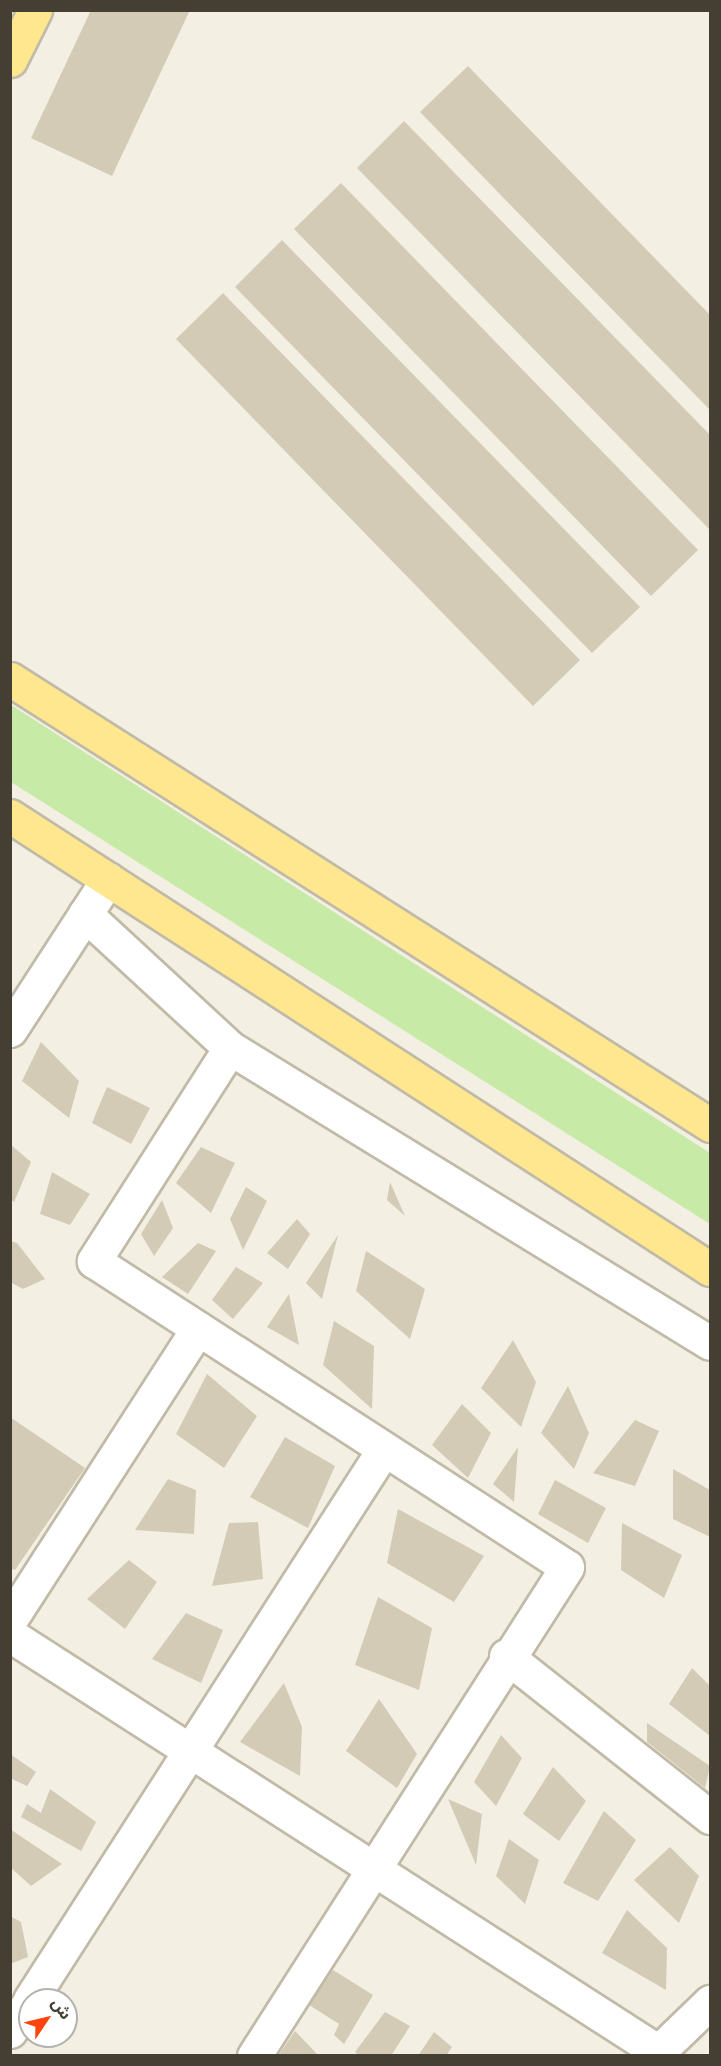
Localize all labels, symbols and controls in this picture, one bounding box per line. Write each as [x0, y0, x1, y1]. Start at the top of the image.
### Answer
north arrow [18, 1988, 78, 2048]
text: ش [47, 1994, 76, 2023]

